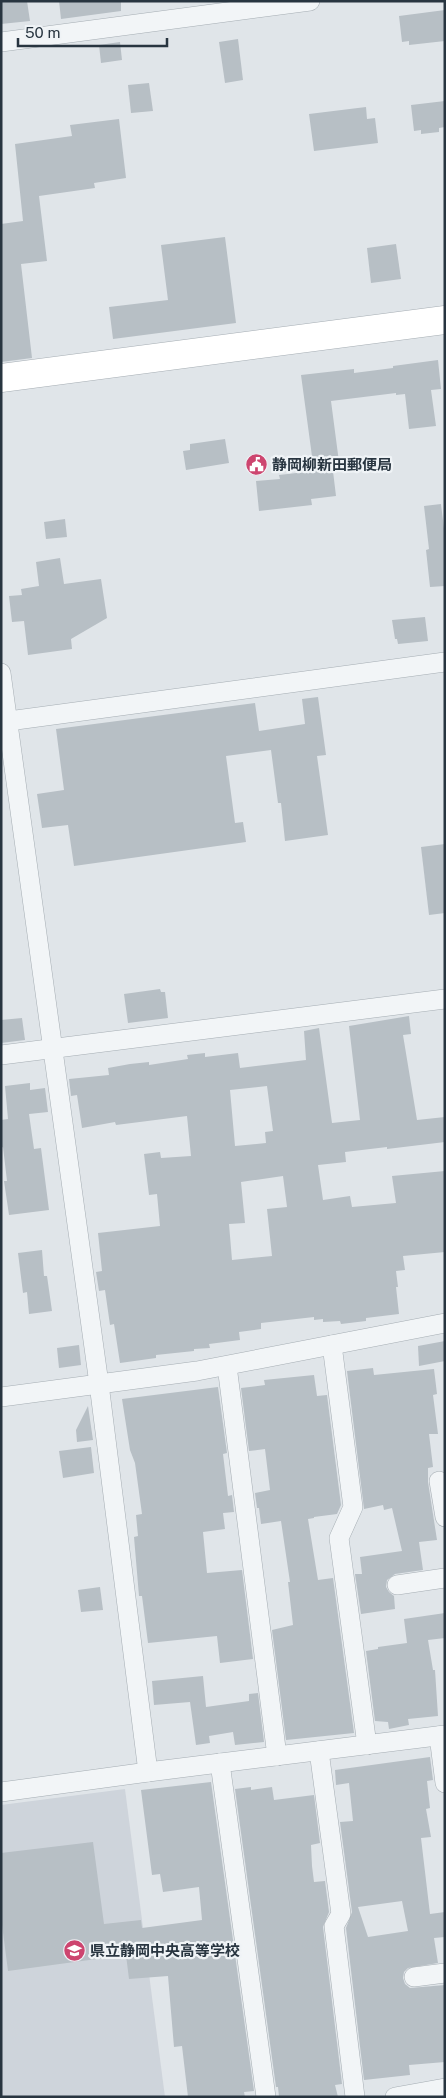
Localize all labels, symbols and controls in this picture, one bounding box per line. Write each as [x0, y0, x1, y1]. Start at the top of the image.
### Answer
scale bar [18, 15, 166, 47]
text: 50 m [25, 24, 60, 41]
public building icon: 静岡柳新田郵便局 [244, 453, 268, 477]
place label: 静岡柳新田郵便局 [272, 456, 392, 473]
school or university icon: 県立静岡中央高等学校 [62, 1939, 86, 1963]
place label: 県立静岡中央高等学校 [90, 1942, 240, 1959]

